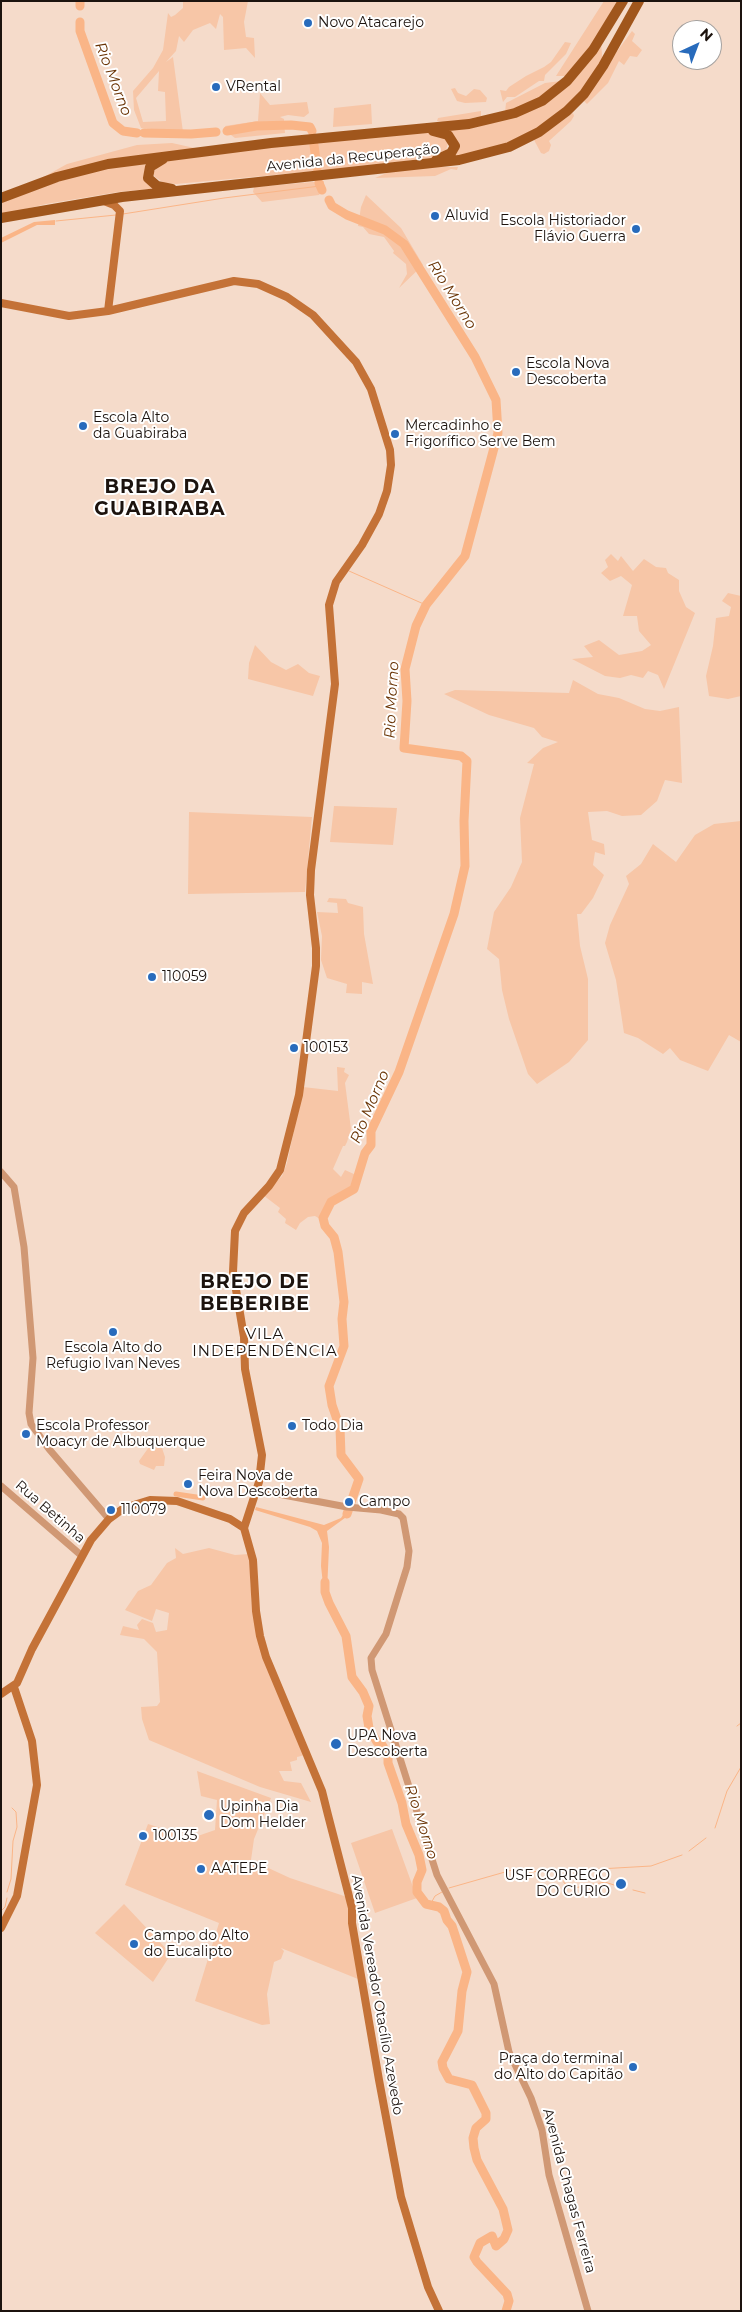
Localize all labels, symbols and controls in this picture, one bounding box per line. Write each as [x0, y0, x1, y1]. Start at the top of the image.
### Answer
place label: Novo Atacarejo [318, 15, 424, 31]
marker: Novo Atacarejo [302, 17, 314, 29]
north arrow [672, 20, 722, 70]
text: N [696, 24, 717, 45]
water label: Rio Morno [91, 40, 135, 118]
place label: VRental [226, 79, 281, 95]
marker: VRental [210, 81, 222, 93]
street label: Avenida da Recuperação [266, 141, 440, 175]
place label: Aluvid [445, 208, 489, 224]
marker: Aluvid [429, 210, 441, 222]
place label: Escola Historiador Flávio Guerra [500, 213, 626, 246]
marker: Escola Historiador Flávio Guerra [630, 223, 642, 235]
water label: Rio Morno [424, 257, 480, 333]
place label: Escola Nova Descoberta [526, 356, 610, 388]
marker: Escola Nova Descoberta [510, 366, 522, 378]
place label: Escola Alto da Guabiraba [93, 410, 187, 442]
place label: Mercadinho e Frigorífico Serve Bem [405, 418, 556, 451]
marker: Escola Alto da Guabiraba [77, 420, 89, 432]
marker: Mercadinho e Frigorífico Serve Bem [389, 428, 401, 440]
district label: BREJO DA GUABIRABA [93, 476, 227, 520]
water label: Rio Morno [381, 661, 403, 739]
place label: 110059 [162, 969, 207, 985]
marker: 110059 [146, 971, 158, 983]
place label: 100153 [304, 1040, 348, 1056]
marker: 100153 [288, 1042, 300, 1054]
water label: Rio Morno [347, 1068, 393, 1146]
district label: BREJO DE BEBERIBE [199, 1271, 311, 1315]
marker: Escola Alto do Refugio Ivan Neves [107, 1326, 119, 1338]
district label: VILA INDEPENDÊNCIA [191, 1326, 339, 1361]
place label: Escola Alto do Refugio Ivan Neves [46, 1340, 180, 1372]
place label: Escola Professor Moacyr de Albuquerque [36, 1418, 206, 1450]
place label: Todo Dia [302, 1418, 364, 1434]
marker: Todo Dia [286, 1420, 298, 1432]
marker: Escola Professor Moacyr de Albuquerque [20, 1428, 32, 1440]
place label: Feira Nova de Nova Descoberta [198, 1468, 318, 1500]
street label: Rua Betinha [12, 1477, 88, 1547]
marker: Feira Nova de Nova Descoberta [182, 1478, 194, 1490]
place label: Campo [359, 1494, 410, 1510]
marker: Campo [343, 1496, 355, 1508]
place label: 110079 [121, 1502, 166, 1518]
marker: 110079 [105, 1504, 117, 1516]
place label: UPA Nova Descoberta [347, 1728, 428, 1760]
marker: UPA Nova Descoberta [329, 1737, 343, 1751]
water label: Rio Morno [400, 1782, 442, 1862]
place label: Upinha Dia Dom Helder [220, 1799, 306, 1831]
marker: Upinha Dia Dom Helder [202, 1808, 216, 1822]
place label: 100135 [153, 1828, 197, 1844]
marker: 100135 [137, 1830, 149, 1842]
place label: AATEPE [211, 1861, 267, 1877]
marker: AATEPE [195, 1863, 207, 1875]
place label: USF CORREGO DO CURIO [504, 1868, 610, 1900]
street label: Avenida Vereador Otacílio Azevedo [348, 1874, 406, 2116]
marker: USF CORREGO DO CURIO [614, 1877, 628, 1891]
place label: Campo do Alto do Eucalipto [144, 1928, 249, 1960]
marker: Campo do Alto do Eucalipto [128, 1938, 140, 1950]
place label: Praça do terminal do Alto do Capitão [494, 2051, 623, 2084]
marker: Praça do terminal do Alto do Capitão [627, 2061, 639, 2073]
street label: Avenida Chagas Ferreira [539, 2107, 599, 2275]

